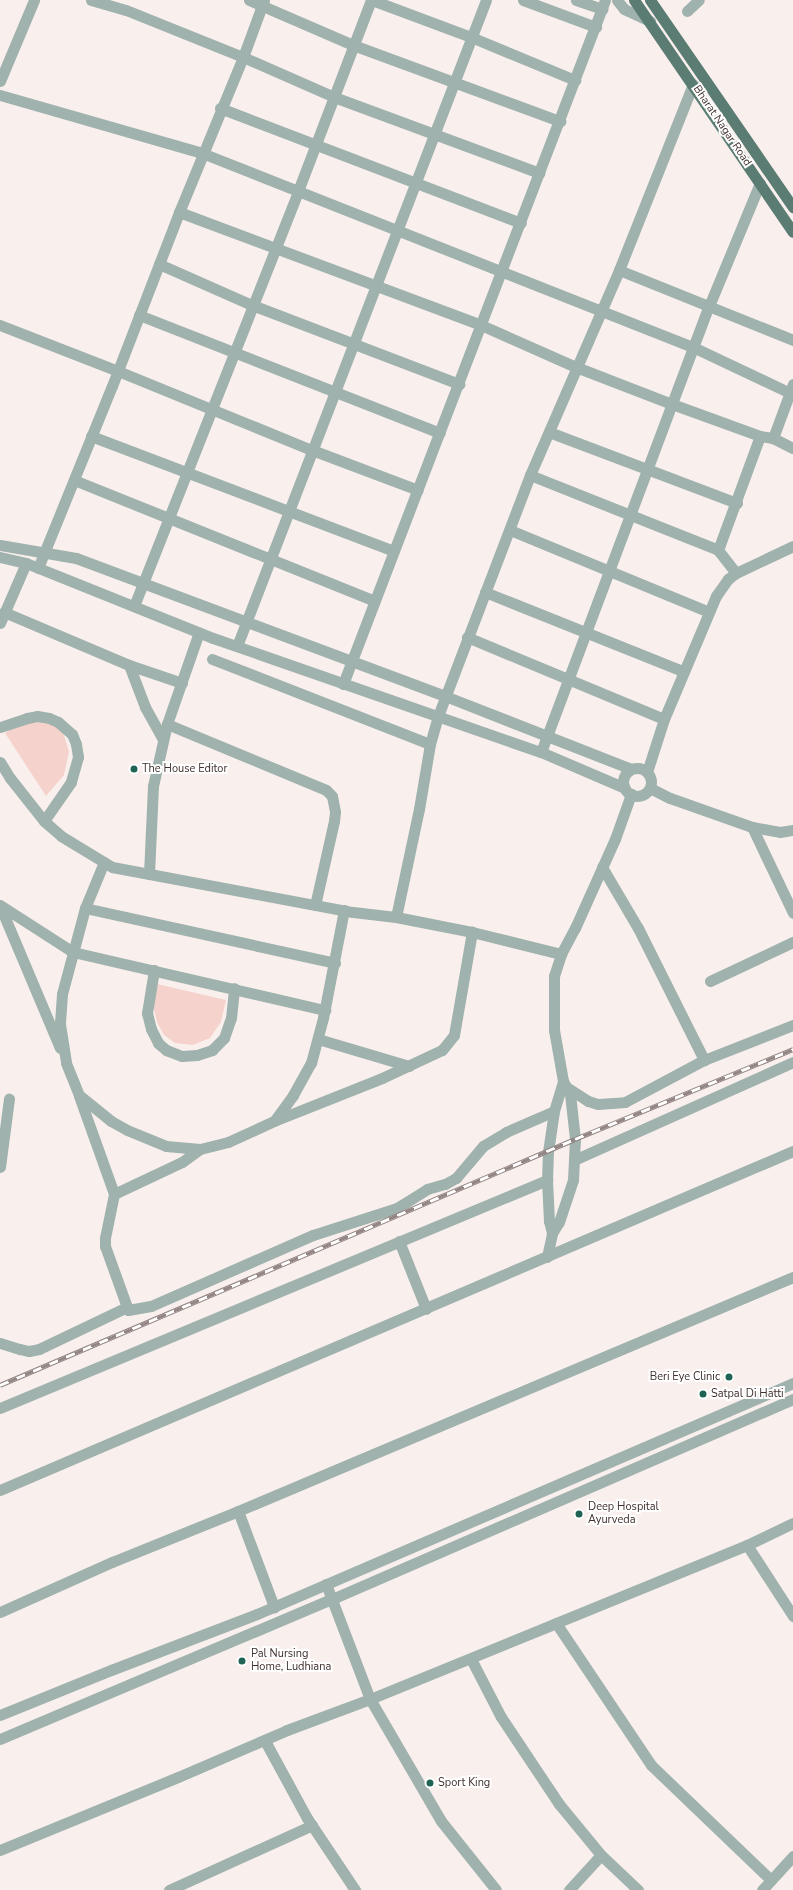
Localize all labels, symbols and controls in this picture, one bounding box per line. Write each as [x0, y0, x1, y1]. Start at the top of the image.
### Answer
street label: Bharat Nagar Road [690, 83, 754, 169]
place label: The House Editor [142, 762, 227, 776]
marker: The House Editor [129, 764, 139, 774]
place label: Beri Eye Clinic [650, 1370, 720, 1384]
marker: Beri Eye Clinic [723, 1371, 735, 1383]
place label: Satpal Di Hatti [711, 1387, 784, 1401]
marker: Satpal Di Hatti [698, 1389, 708, 1399]
place label: Deep Hospital Ayurveda [588, 1501, 659, 1527]
marker: Deep Hospital Ayurveda [573, 1508, 585, 1520]
place label: Pal Nursing Home, Ludhiana [251, 1648, 331, 1674]
marker: Pal Nursing Home, Ludhiana [236, 1655, 248, 1667]
place label: Sport King [438, 1776, 490, 1790]
marker: Sport King [425, 1778, 435, 1788]

